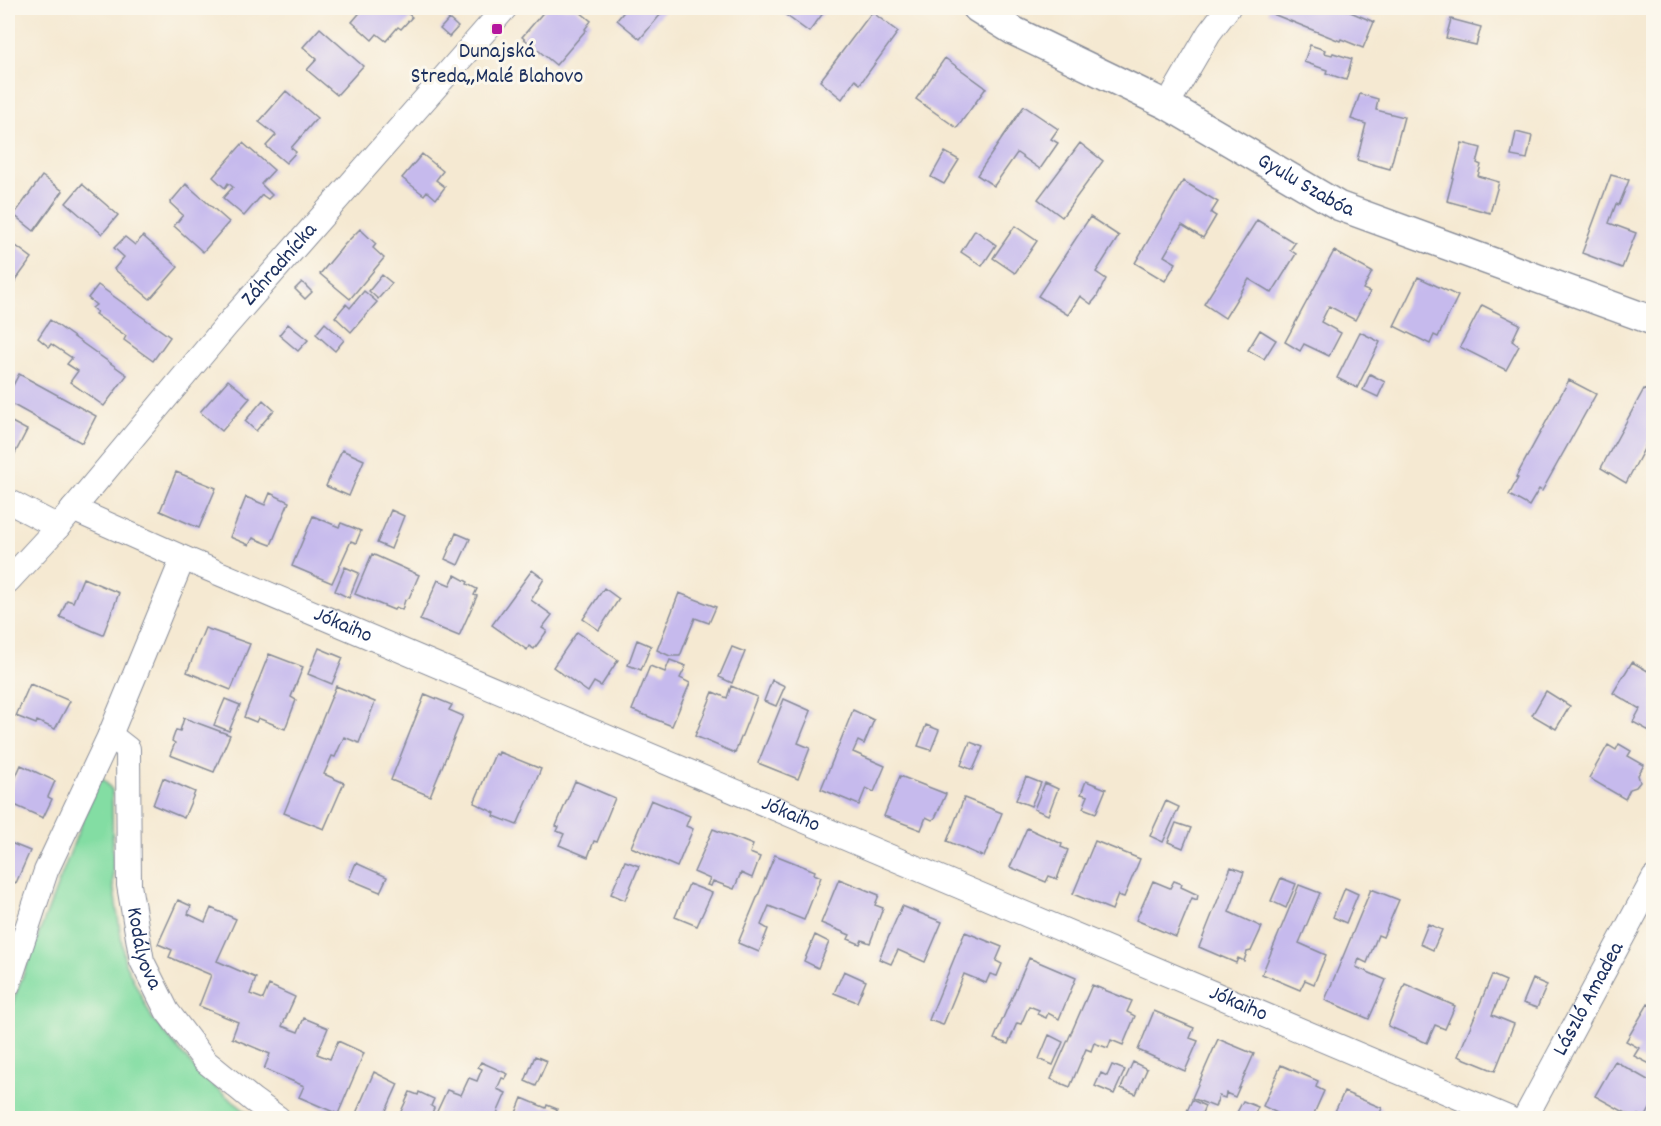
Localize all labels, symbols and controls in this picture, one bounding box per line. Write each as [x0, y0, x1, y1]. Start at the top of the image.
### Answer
marker: Dunajská Streda,,Malé Blahovo [490, 22, 504, 36]
place label: Dunajská Streda,,Malé Blahovo [411, 37, 583, 93]
street label: Gyulu Szabóa [1251, 146, 1359, 226]
street label: Záhradnícka [234, 216, 325, 313]
street label: Jókaiho [309, 599, 377, 652]
street label: Jókaiho [756, 789, 825, 841]
street label: Kodályova [118, 905, 170, 996]
street label: László Amadea [1546, 936, 1633, 1062]
street label: Jókaiho [1204, 978, 1272, 1030]

